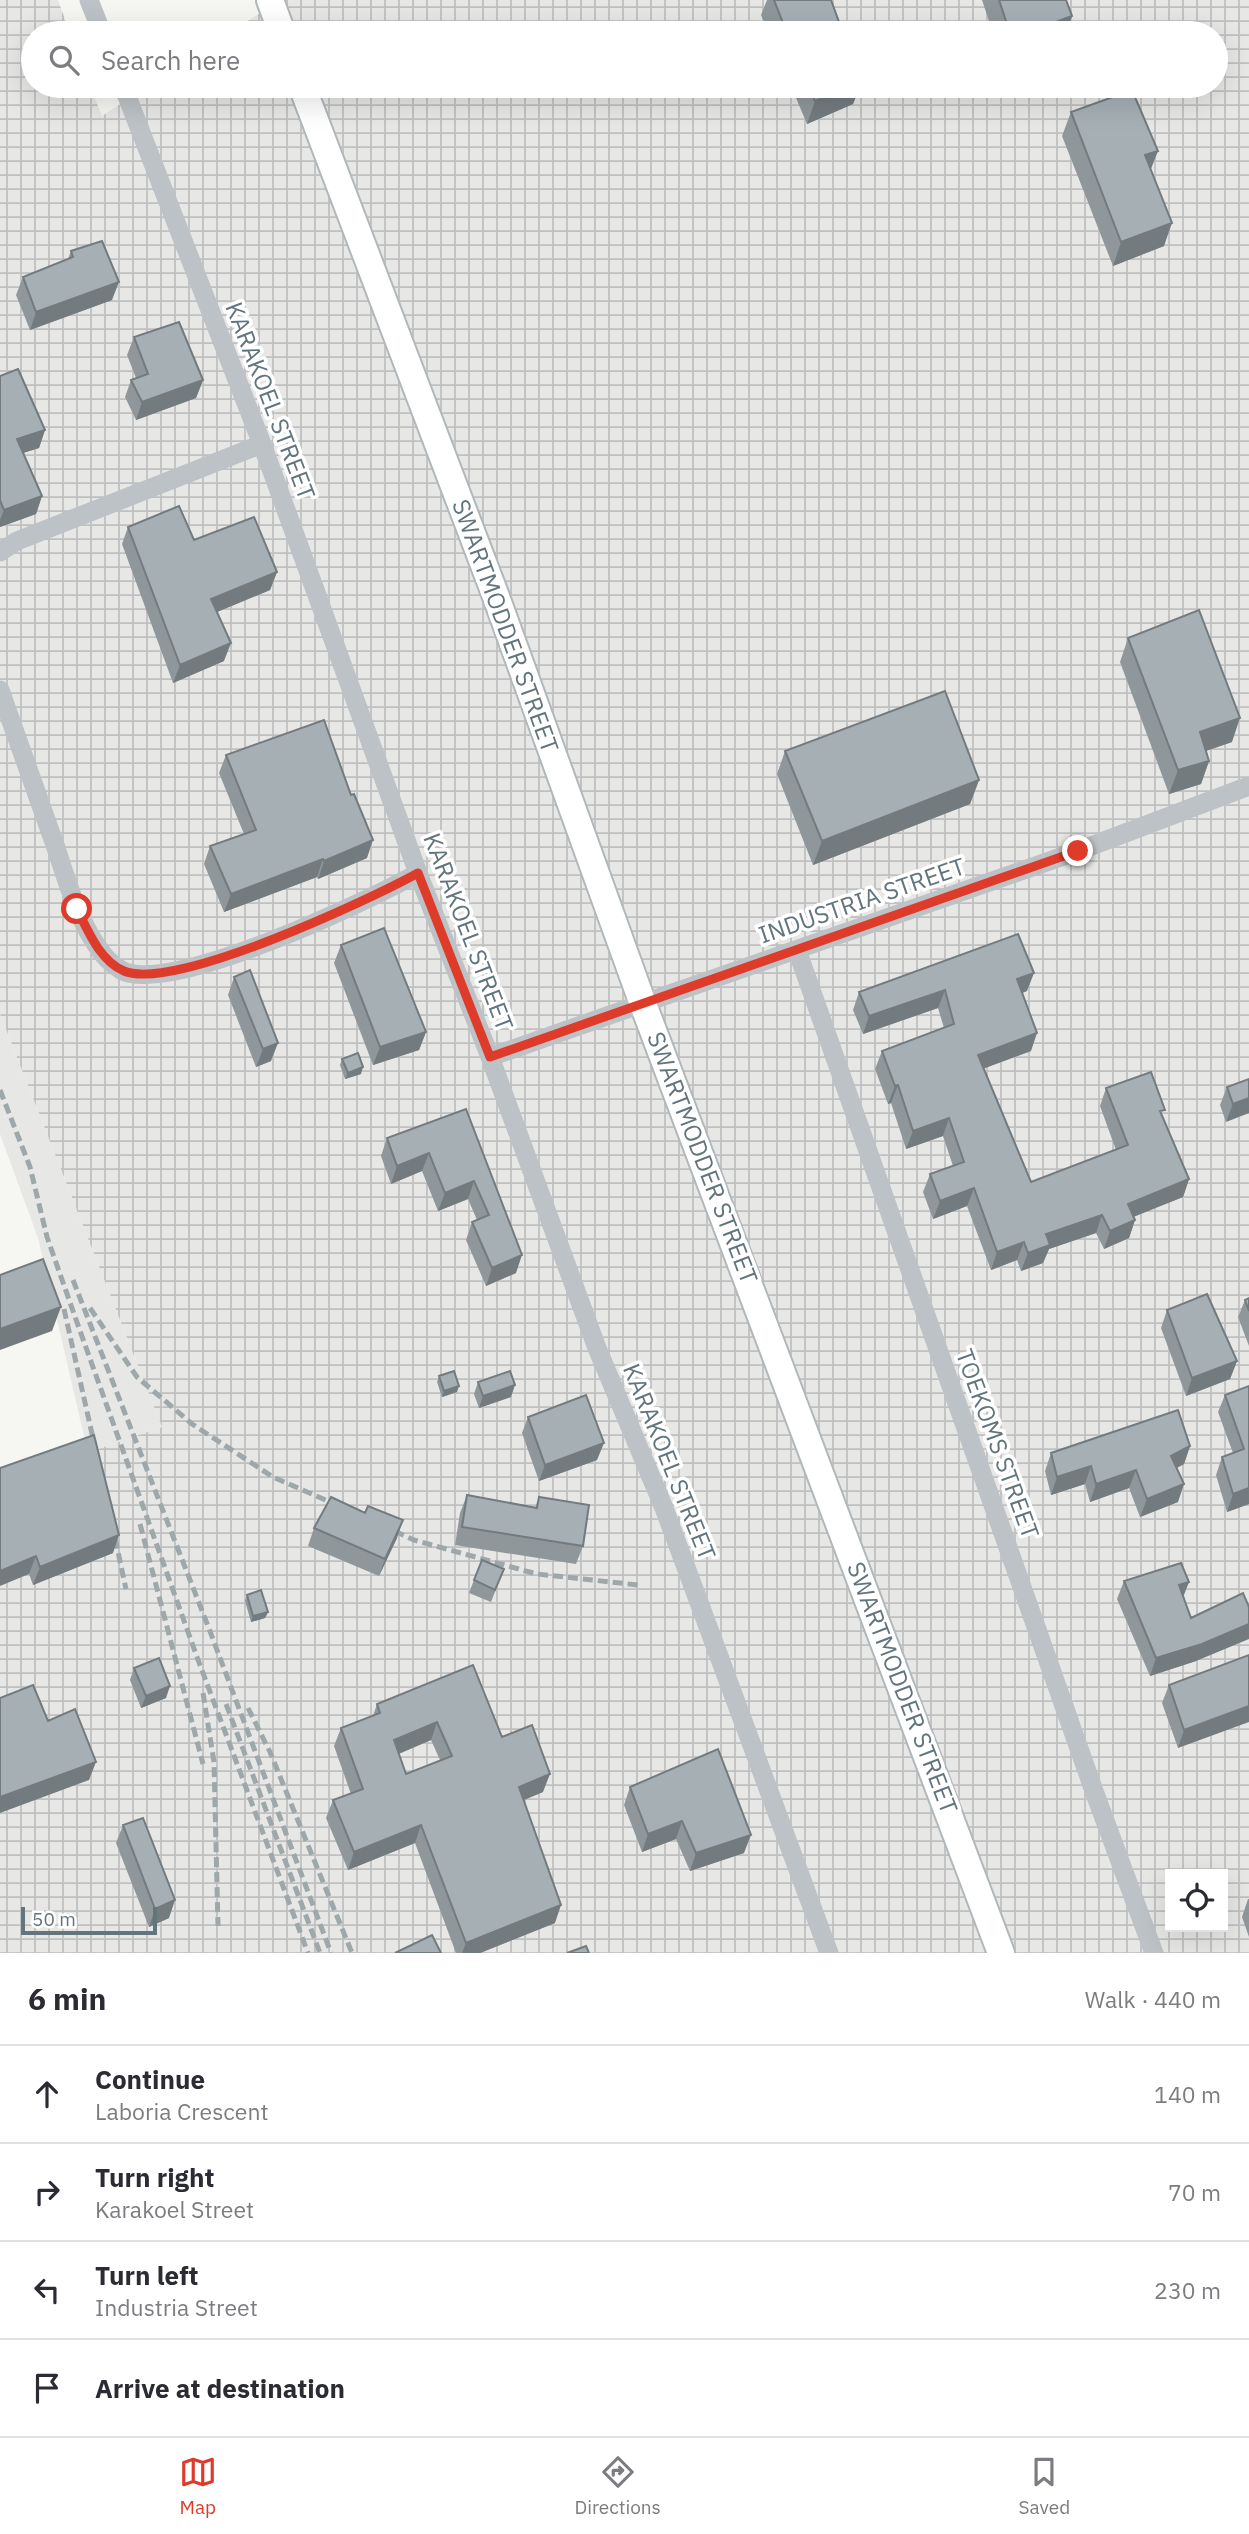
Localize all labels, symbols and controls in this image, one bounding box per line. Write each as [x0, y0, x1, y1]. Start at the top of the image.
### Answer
search box [21, 21, 1228, 98]
icon: search [45, 41, 83, 79]
text: Search here [101, 43, 240, 77]
street label: KARAKOEL STREET [219, 297, 323, 504]
street label: SWARTMODDER STREET [445, 495, 567, 757]
street label: KARAKOEL STREET [417, 828, 521, 1035]
route end [1062, 835, 1093, 866]
street label: INDUSTRIA STREET [754, 850, 970, 950]
route start [61, 893, 92, 924]
street label: SWARTMODDER STREET [640, 1027, 766, 1288]
street label: TOEKOMS STREET [949, 1345, 1047, 1543]
street label: KARAKOEL STREET [616, 1359, 724, 1565]
street label: SWARTMODDER STREET [840, 1557, 966, 1818]
map controls [1165, 1869, 1228, 1932]
button: locate [1165, 1869, 1228, 1932]
scale bar [21, 1904, 158, 1936]
text: 50 m [32, 1907, 76, 1931]
text: 6 min [28, 1979, 106, 2018]
text: Walk · 440 m [1085, 1984, 1221, 2014]
text: Continue [95, 2062, 205, 2096]
icon: ahead [28, 2075, 66, 2113]
text: 140 m [1154, 2079, 1221, 2109]
text: Laboria Crescent [95, 2096, 269, 2126]
text: Turn right [95, 2160, 214, 2194]
icon: right [28, 2173, 66, 2211]
text: 70 m [1168, 2177, 1221, 2207]
text: Karakoel Street [95, 2194, 254, 2224]
text: Turn left [95, 2258, 198, 2292]
icon: left [28, 2271, 66, 2309]
text: 230 m [1154, 2275, 1221, 2305]
text: Industria Street [95, 2292, 258, 2322]
icon: arrive [28, 2369, 66, 2407]
text: Arrive at destination [95, 2371, 345, 2405]
tab: Map [179, 2453, 217, 2519]
tab: Directions [574, 2453, 661, 2519]
tab: Saved [1019, 2453, 1070, 2519]

